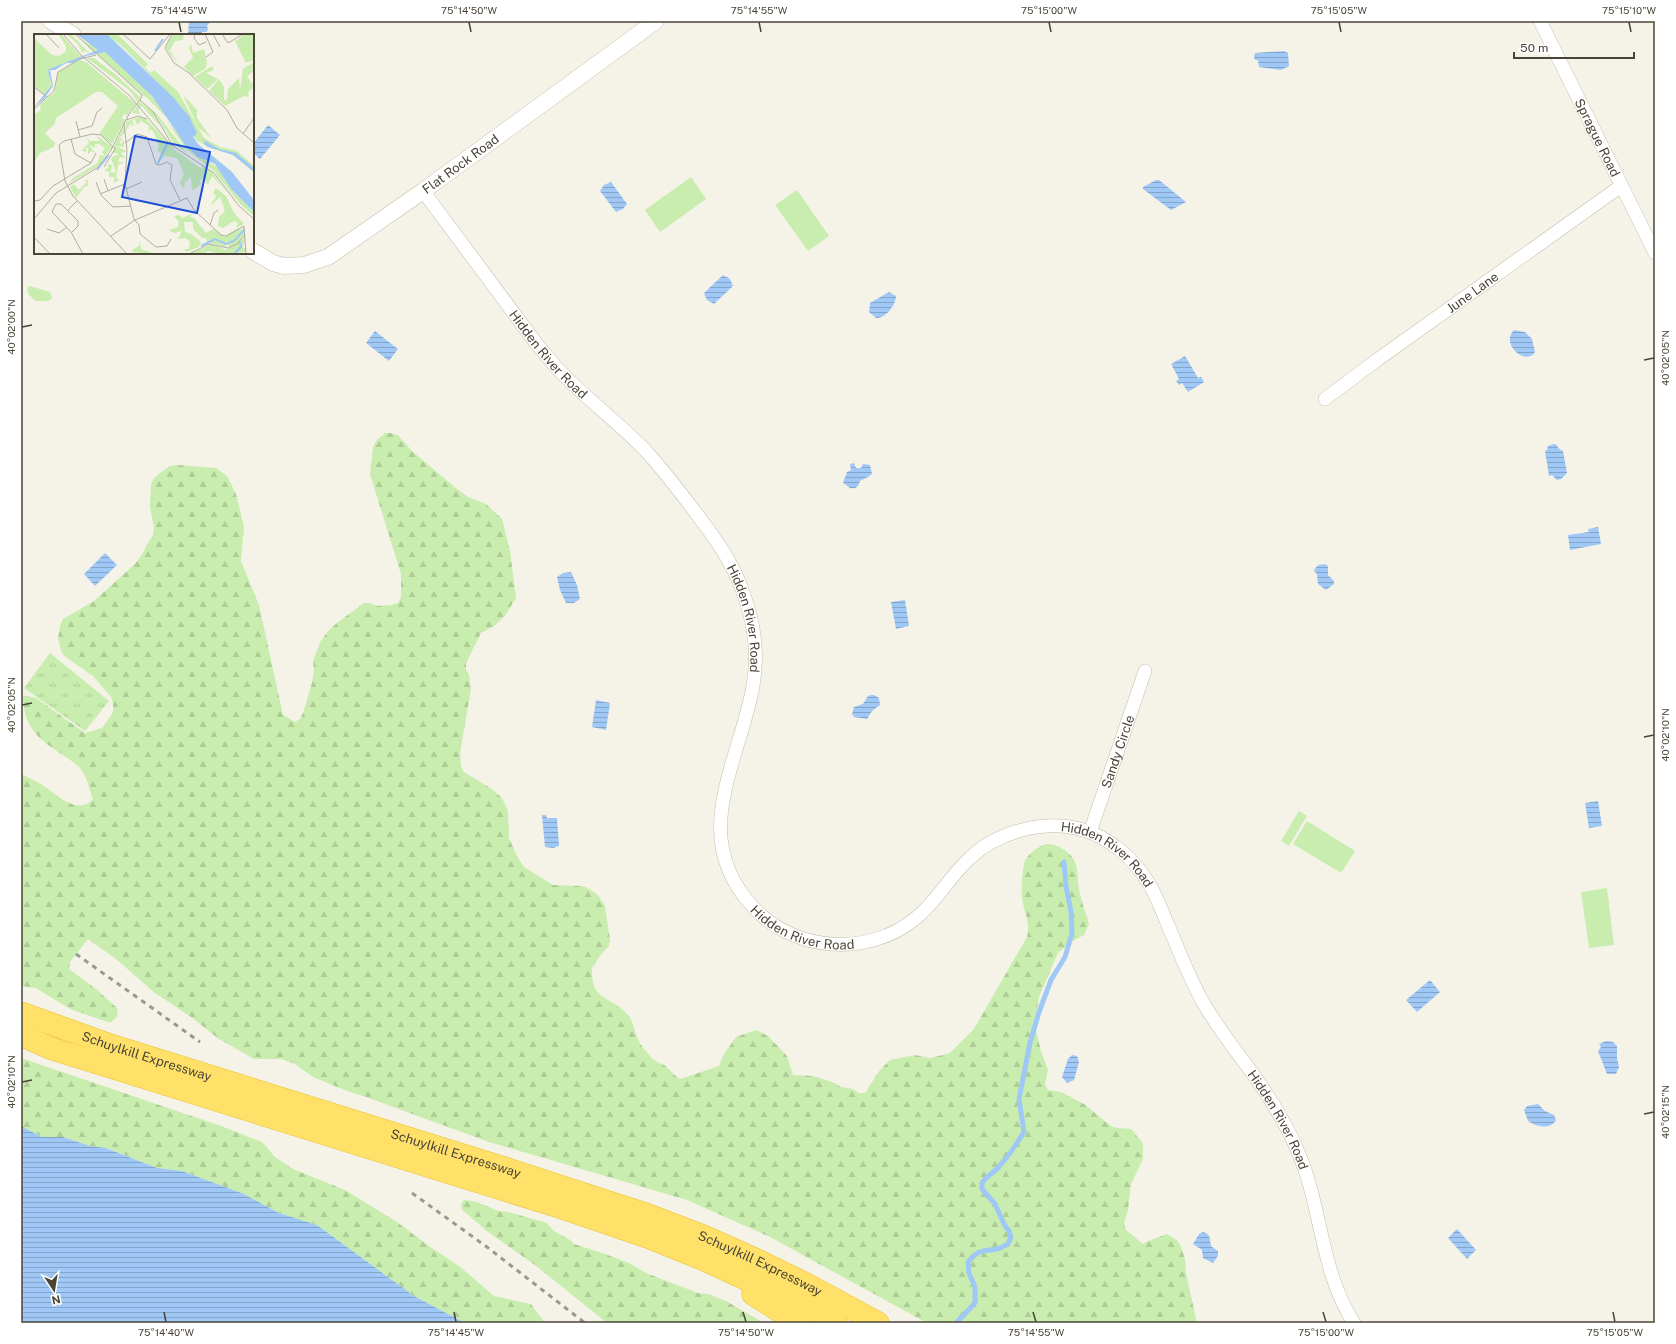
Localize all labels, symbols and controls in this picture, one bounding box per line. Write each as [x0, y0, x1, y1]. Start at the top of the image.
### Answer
text: 75°14'45"W [151, 4, 208, 16]
text: 75°14'50"W [441, 4, 498, 16]
text: 75°14'55"W [731, 4, 788, 16]
text: 75°15'00"W [1021, 4, 1077, 16]
text: 75°15'05"W [1311, 4, 1368, 16]
text: 75°15'10"W [1602, 4, 1656, 16]
inset map [34, 34, 254, 254]
scale bar [1514, 34, 1634, 60]
text: 50 m [1520, 41, 1548, 55]
street label: Sprague Road [1572, 96, 1623, 179]
street label: Flat Rock Road [420, 131, 502, 197]
street label: June Lane [1444, 269, 1501, 316]
text: 40°02'00"N [5, 299, 17, 355]
street label: Hidden River Road [506, 307, 590, 402]
text: 40°02'05"N [1659, 330, 1671, 386]
street label: Hidden River Road [724, 562, 762, 673]
text: 40°02'05"N [5, 677, 17, 733]
text: 40°02'10"N [1659, 708, 1671, 762]
street label: Sandy Circle [1098, 713, 1137, 790]
street label: Hidden River Road [1060, 819, 1156, 890]
street label: Hidden River Road [747, 902, 855, 952]
street label: Schuylkill Expressway [80, 1028, 213, 1084]
text: 40°02'10"N [5, 1055, 17, 1109]
street label: Hidden River Road [1245, 1067, 1311, 1172]
text: 40°02'15"N [1659, 1085, 1671, 1139]
street label: Schuylkill Expressway [389, 1126, 523, 1181]
street label: Schuylkill Expressway [696, 1228, 825, 1299]
north arrow [34, 1270, 74, 1310]
text: N [51, 1293, 62, 1307]
text: 75°14'40"W [138, 1326, 194, 1338]
text: 75°14'45"W [428, 1326, 485, 1338]
text: 75°14'50"W [718, 1326, 775, 1338]
text: 75°14'55"W [1008, 1326, 1065, 1338]
text: 75°15'00"W [1298, 1326, 1354, 1338]
text: 75°15'05"W [1587, 1326, 1644, 1338]

